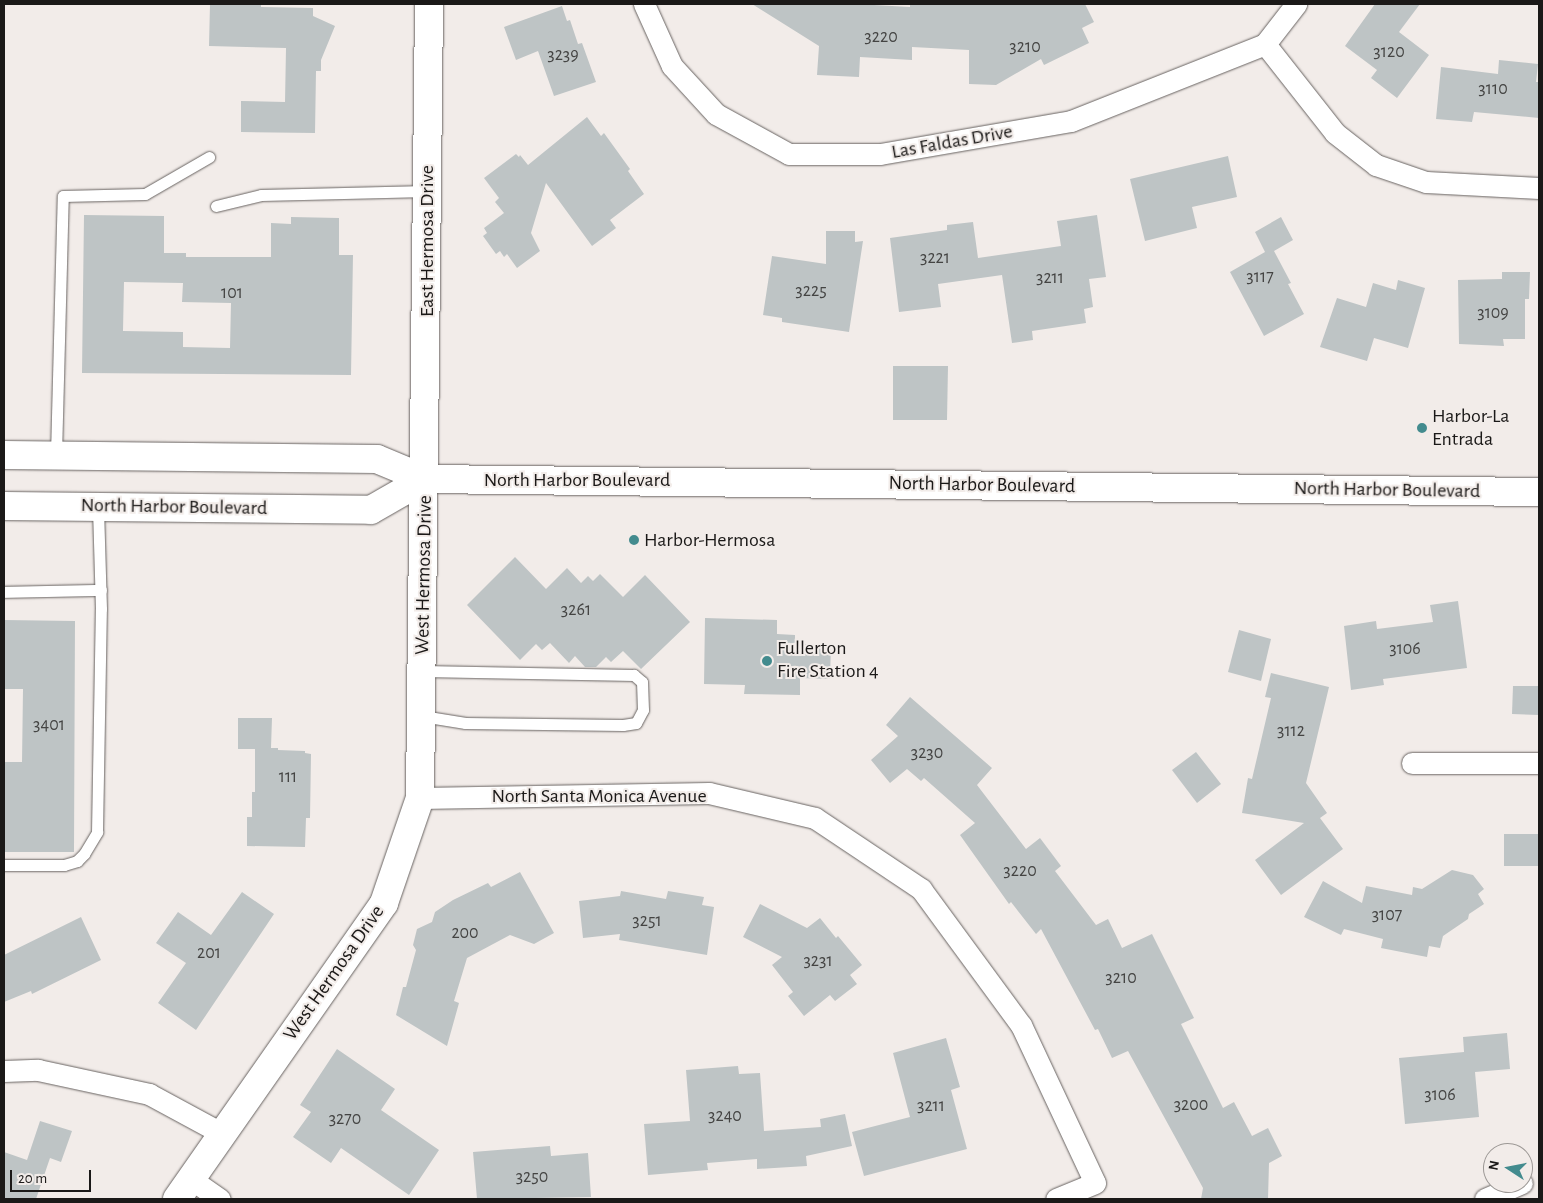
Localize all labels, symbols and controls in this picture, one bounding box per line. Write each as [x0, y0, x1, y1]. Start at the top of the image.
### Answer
house number: 3220 [864, 26, 898, 48]
house number: 3210 [1009, 36, 1041, 58]
house number: 3120 [1373, 41, 1405, 63]
house number: 3239 [547, 44, 579, 66]
house number: 3110 [1478, 78, 1508, 100]
street label: Las Faldas Drive [890, 120, 1014, 164]
street label: East Hermosa Drive [415, 165, 439, 317]
house number: 3221 [920, 247, 950, 269]
house number: 3117 [1246, 266, 1274, 288]
house number: 3211 [1036, 267, 1064, 289]
house number: 3225 [795, 280, 827, 302]
house number: 101 [221, 282, 243, 304]
house number: 3109 [1477, 302, 1509, 324]
place label: Harbor-La Entrada [1432, 404, 1510, 451]
marker: Harbor-La Entrada [1416, 422, 1428, 434]
street label: North Harbor Boulevard [484, 468, 670, 492]
street label: North Harbor Boulevard [889, 471, 1075, 499]
street label: North Harbor Boulevard [1294, 476, 1480, 504]
street label: North Harbor Boulevard [81, 493, 267, 521]
street label: West Hermosa Drive [411, 495, 437, 655]
place label: Harbor-Hermosa [644, 528, 775, 552]
marker: Harbor-Hermosa [628, 534, 640, 546]
house number: 3261 [561, 599, 591, 621]
place label: Fullerton Fire Station 4 [777, 637, 879, 684]
house number: 3106 [1389, 638, 1421, 660]
marker: Fullerton Fire Station 4 [761, 655, 773, 667]
house number: 3401 [33, 714, 65, 736]
house number: 3112 [1277, 720, 1305, 742]
house number: 3230 [911, 742, 943, 764]
house number: 111 [279, 766, 297, 788]
street label: North Santa Monica Avenue [491, 784, 707, 808]
house number: 3220 [1003, 860, 1037, 882]
street label: West Hermosa Drive [278, 901, 390, 1045]
house number: 3107 [1372, 904, 1402, 926]
house number: 3251 [632, 910, 662, 932]
house number: 200 [451, 922, 479, 944]
house number: 201 [197, 942, 221, 964]
house number: 3231 [803, 950, 833, 972]
house number: 3210 [1105, 967, 1137, 989]
house number: 3106 [1424, 1084, 1456, 1106]
house number: 3200 [1174, 1094, 1208, 1116]
house number: 3211 [917, 1095, 945, 1117]
house number: 3240 [708, 1105, 742, 1127]
house number: 3270 [329, 1108, 361, 1130]
north arrow [1483, 1143, 1533, 1193]
text: N [1486, 1159, 1502, 1171]
scale bar [12, 1160, 94, 1192]
house number: 3250 [516, 1166, 548, 1188]
text: 20 m [18, 1171, 47, 1186]

